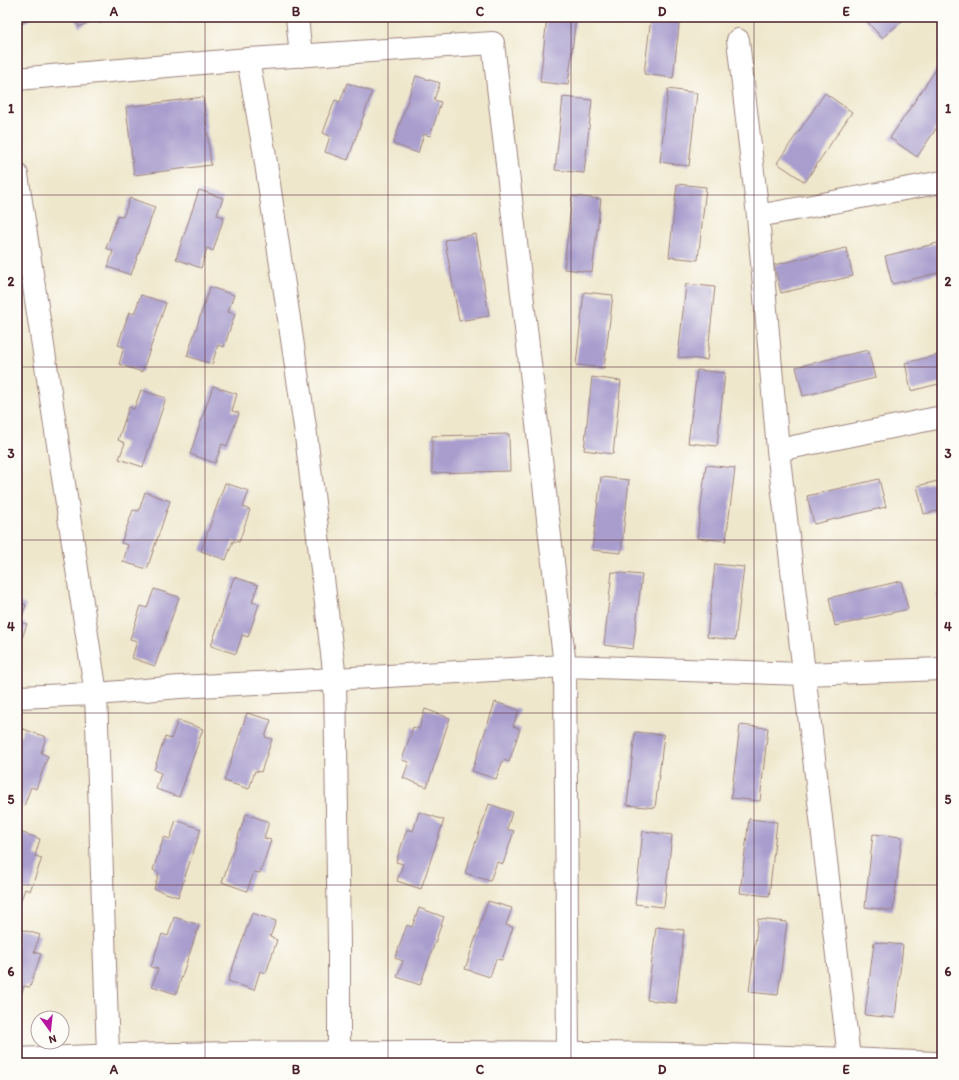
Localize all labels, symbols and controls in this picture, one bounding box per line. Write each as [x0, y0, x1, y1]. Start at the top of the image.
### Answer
text: A [109, 4, 119, 19]
text: B [292, 4, 301, 19]
text: C [476, 4, 485, 19]
text: D [658, 4, 667, 19]
text: E [842, 4, 850, 19]
text: 1 [8, 101, 14, 116]
text: 1 [945, 101, 951, 116]
text: 2 [8, 274, 15, 289]
text: 2 [945, 274, 952, 289]
text: 3 [7, 446, 15, 461]
text: 3 [944, 446, 952, 461]
text: 4 [7, 619, 15, 634]
text: 4 [944, 619, 952, 634]
text: 5 [8, 792, 15, 807]
text: 5 [945, 792, 952, 807]
text: 6 [8, 964, 15, 979]
text: 6 [945, 964, 952, 979]
north arrow [30, 1010, 70, 1050]
text: N [47, 1032, 58, 1046]
text: A [109, 1062, 119, 1077]
text: B [292, 1062, 301, 1077]
text: C [476, 1062, 485, 1077]
text: D [658, 1062, 667, 1077]
text: E [842, 1062, 850, 1077]

